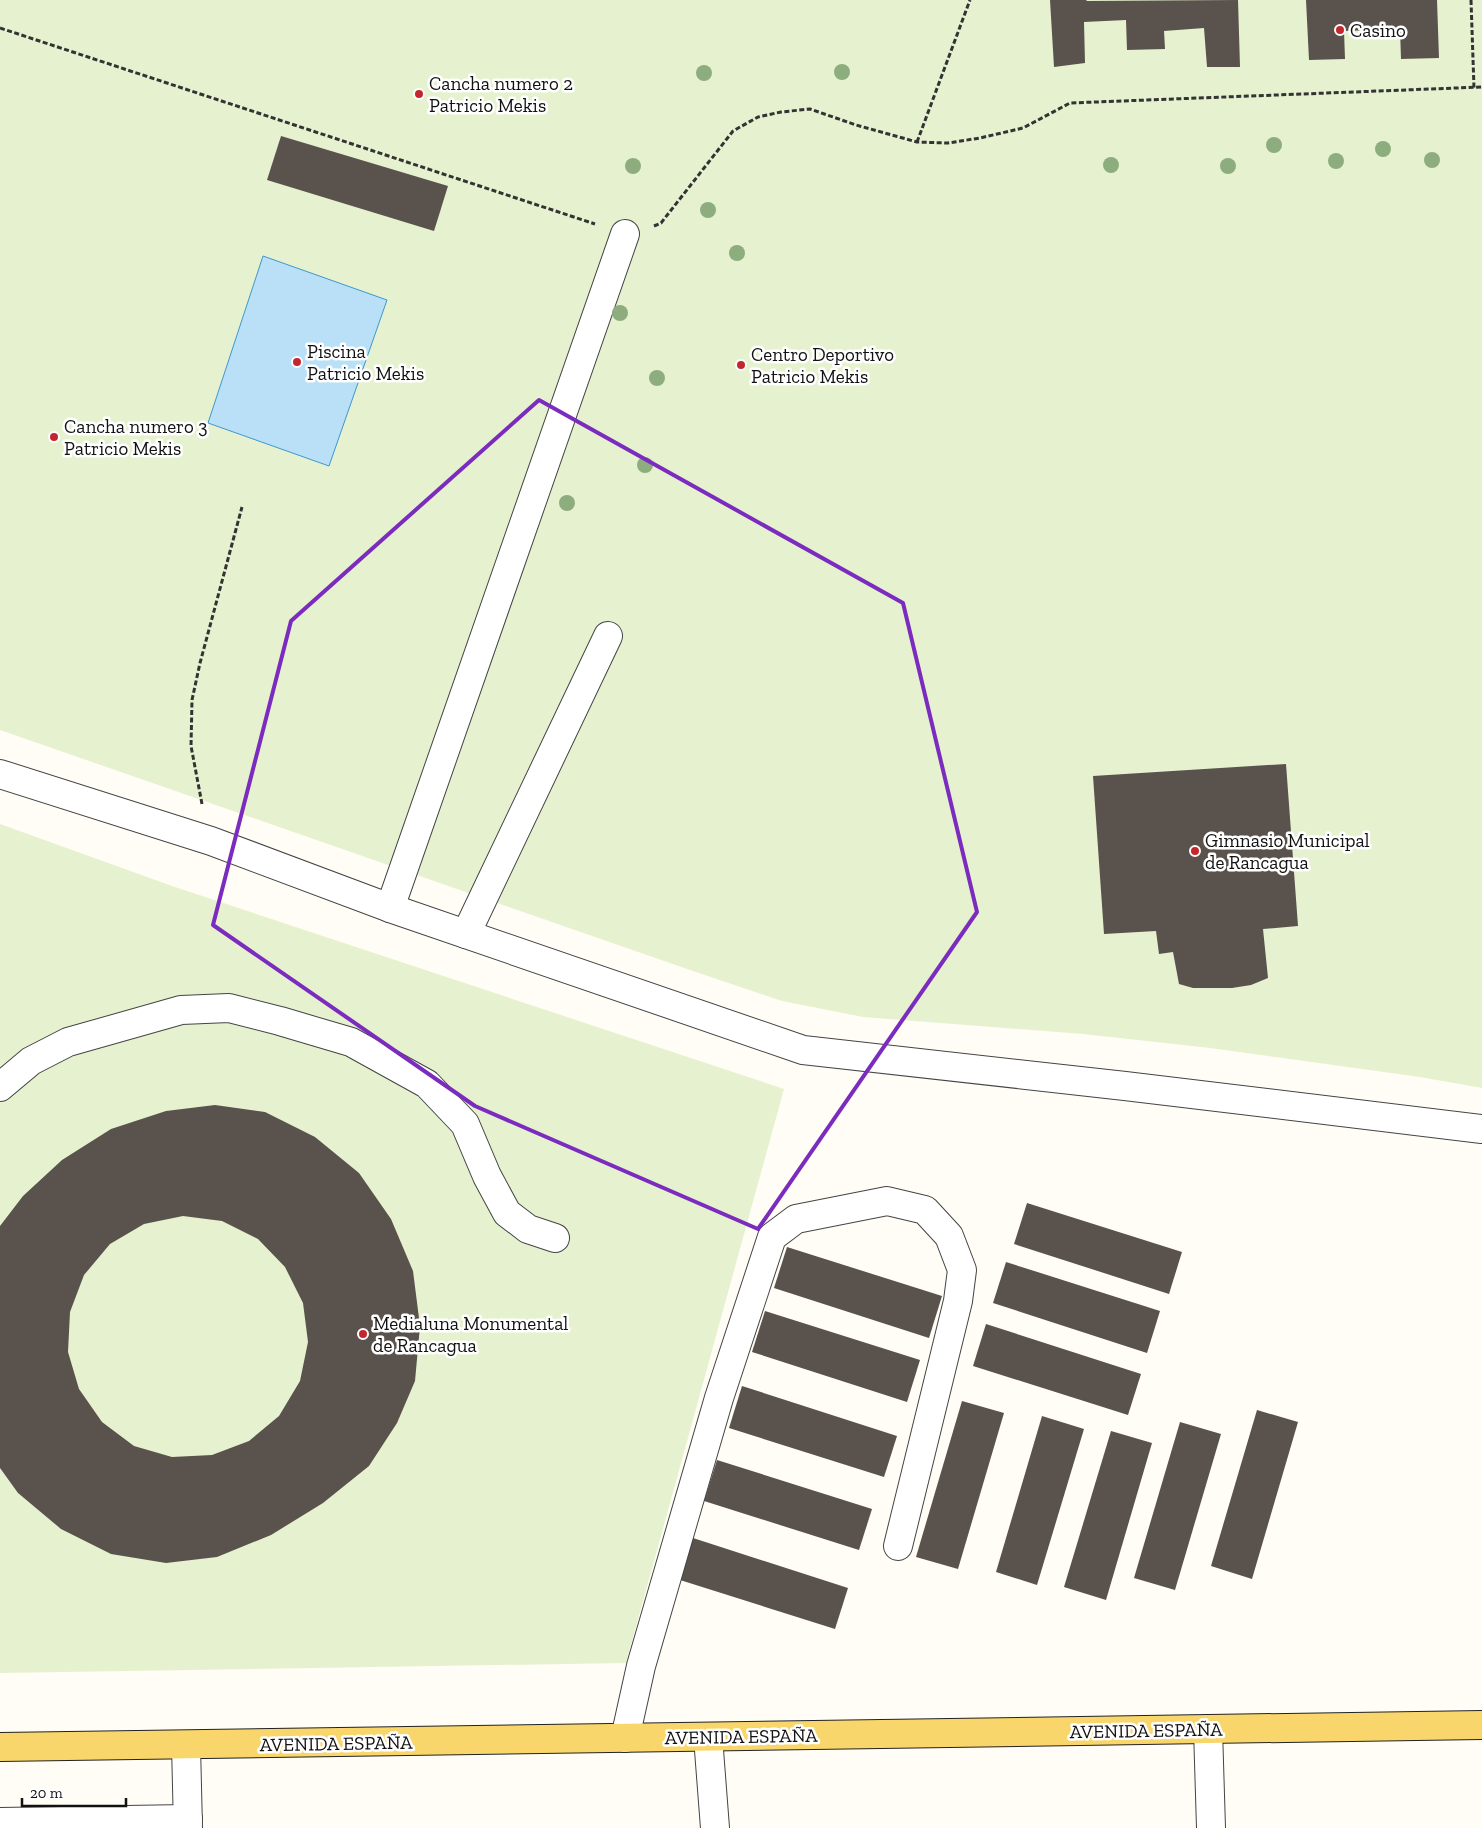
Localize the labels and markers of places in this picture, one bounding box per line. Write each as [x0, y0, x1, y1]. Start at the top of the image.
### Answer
place label: Casino [1350, 19, 1406, 42]
marker: Casino [1334, 24, 1346, 36]
place label: Cancha numero 2 Patricio Mekis [429, 72, 573, 117]
marker: Cancha numero 2 Patricio Mekis [413, 88, 425, 100]
place label: Piscina Patricio Mekis [307, 340, 424, 385]
place label: Centro Deportivo Patricio Mekis [751, 343, 894, 388]
marker: Piscina Patricio Mekis [291, 356, 303, 368]
marker: Centro Deportivo Patricio Mekis [735, 359, 747, 371]
place label: Cancha numero 3 Patricio Mekis [64, 415, 207, 460]
marker: Cancha numero 3 Patricio Mekis [48, 431, 60, 443]
place label: Gimnasio Municipal de Rancagua [1205, 829, 1370, 874]
marker: Gimnasio Municipal de Rancagua [1189, 845, 1201, 857]
place label: Medialuna Monumental de Rancagua [373, 1312, 568, 1357]
marker: Medialuna Monumental de Rancagua [357, 1328, 369, 1340]

